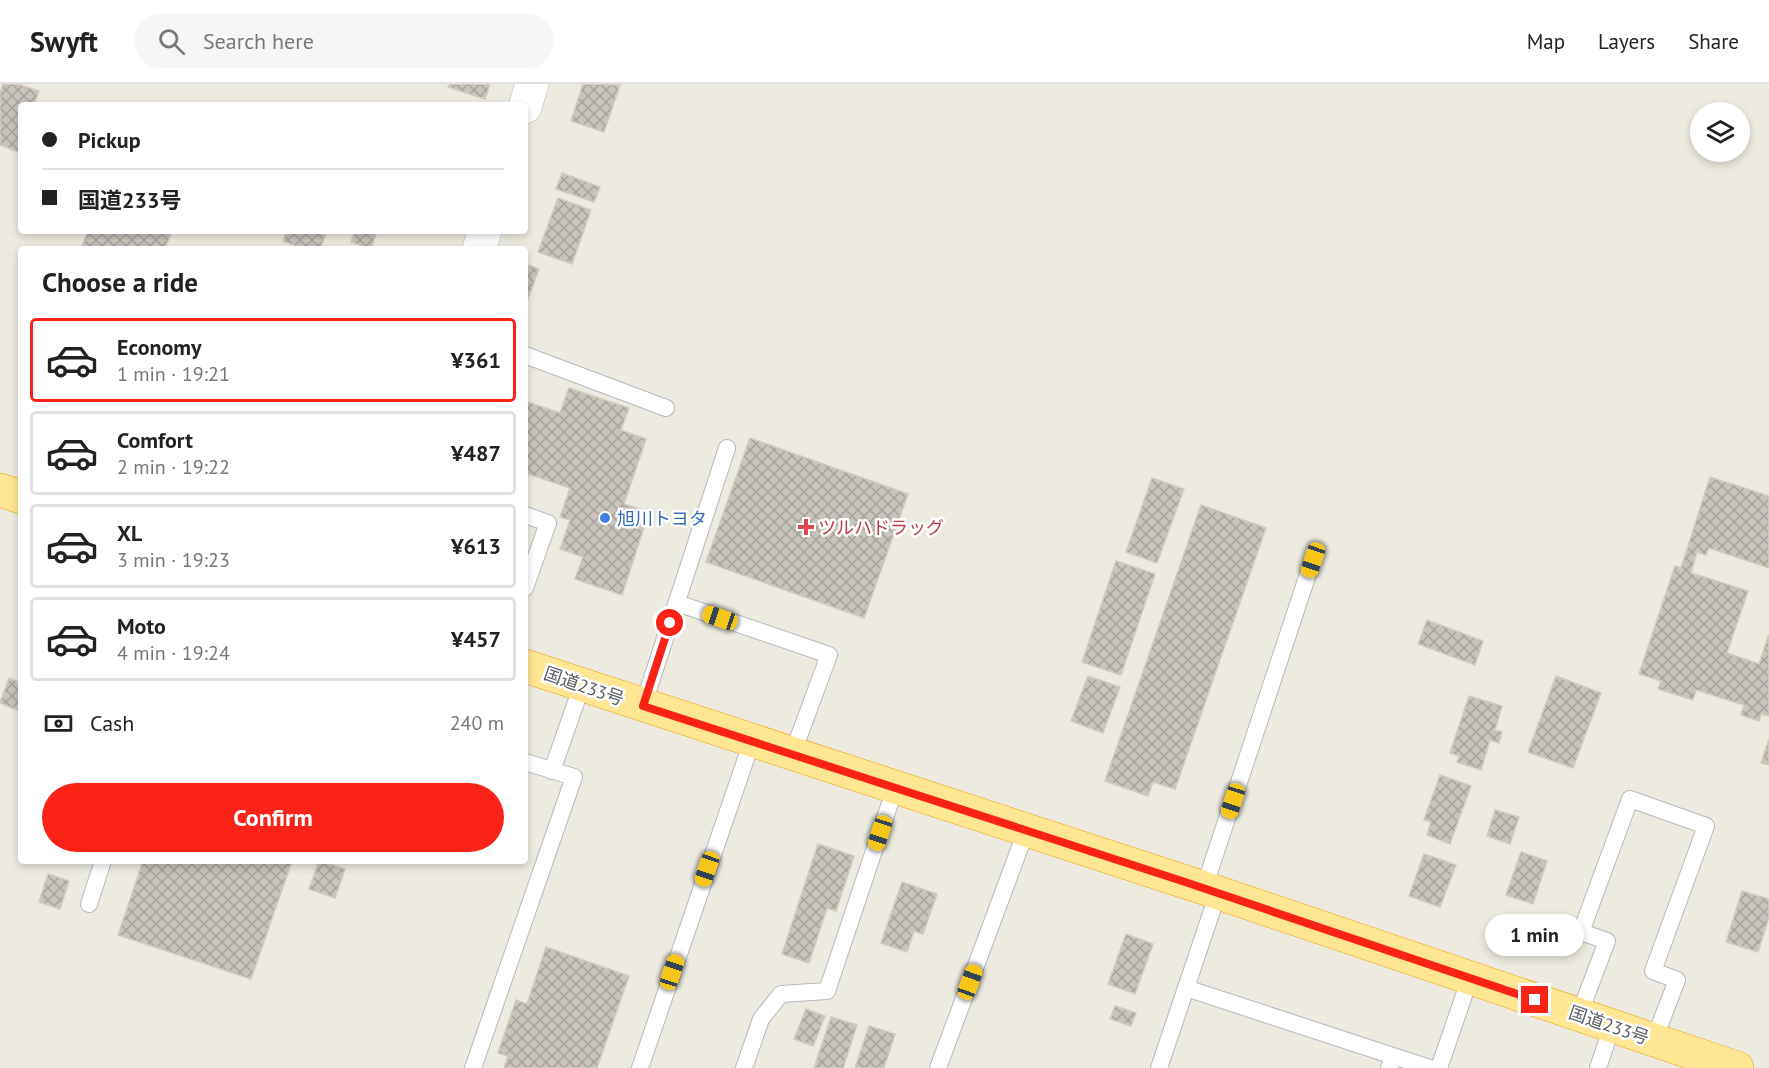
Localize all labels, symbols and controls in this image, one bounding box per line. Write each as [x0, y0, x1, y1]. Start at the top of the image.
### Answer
search box [134, 14, 554, 68]
text: Swyft [30, 23, 98, 60]
icon: search [155, 25, 188, 58]
text: Search here [203, 27, 314, 55]
text: Map [1527, 28, 1565, 55]
text: Layers [1598, 28, 1655, 55]
text: Share [1688, 28, 1739, 55]
map controls [1690, 102, 1750, 162]
button: layers [1690, 102, 1750, 162]
text: Pickup [78, 126, 141, 154]
text: 国道233号 [78, 186, 181, 214]
text: Choose a ride [42, 265, 198, 299]
icon: car [45, 333, 99, 387]
text: Economy [117, 333, 201, 361]
text: ¥361 [451, 346, 501, 374]
text: 1 min · 19:21 [117, 361, 230, 387]
icon: car [45, 426, 99, 480]
text: Comfort [117, 426, 193, 454]
text: ¥487 [451, 439, 501, 467]
text: 2 min · 19:22 [117, 454, 230, 480]
place label: 旭川トヨタ [617, 507, 707, 530]
marker: 旭川トヨタ [598, 511, 612, 525]
place label: ツルハドラッグ [818, 516, 944, 539]
icon: car [45, 519, 99, 573]
text: XL [117, 519, 142, 547]
marker: ツルハドラッグ [799, 520, 813, 534]
text: ¥613 [451, 532, 501, 560]
car [1299, 540, 1327, 580]
text: 3 min · 19:23 [117, 547, 230, 573]
car [700, 604, 740, 632]
route start [656, 609, 683, 636]
icon: car [45, 612, 99, 666]
text: Moto [117, 612, 166, 640]
text: ¥457 [451, 625, 501, 653]
text: 4 min · 19:24 [117, 640, 230, 666]
street label: 国道233号 [541, 662, 627, 710]
icon: cash [42, 707, 75, 740]
text: Cash [90, 709, 134, 737]
text: 240 m [450, 710, 504, 736]
car [1219, 781, 1247, 821]
button: Confirm [42, 783, 504, 852]
car [866, 813, 894, 853]
car [693, 849, 721, 889]
callout: 1 min [1486, 913, 1585, 955]
text: 1 min [1510, 922, 1559, 948]
car [658, 952, 686, 992]
car [955, 962, 985, 1002]
route end [1521, 986, 1548, 1013]
street label: 国道233号 [1566, 1001, 1652, 1049]

